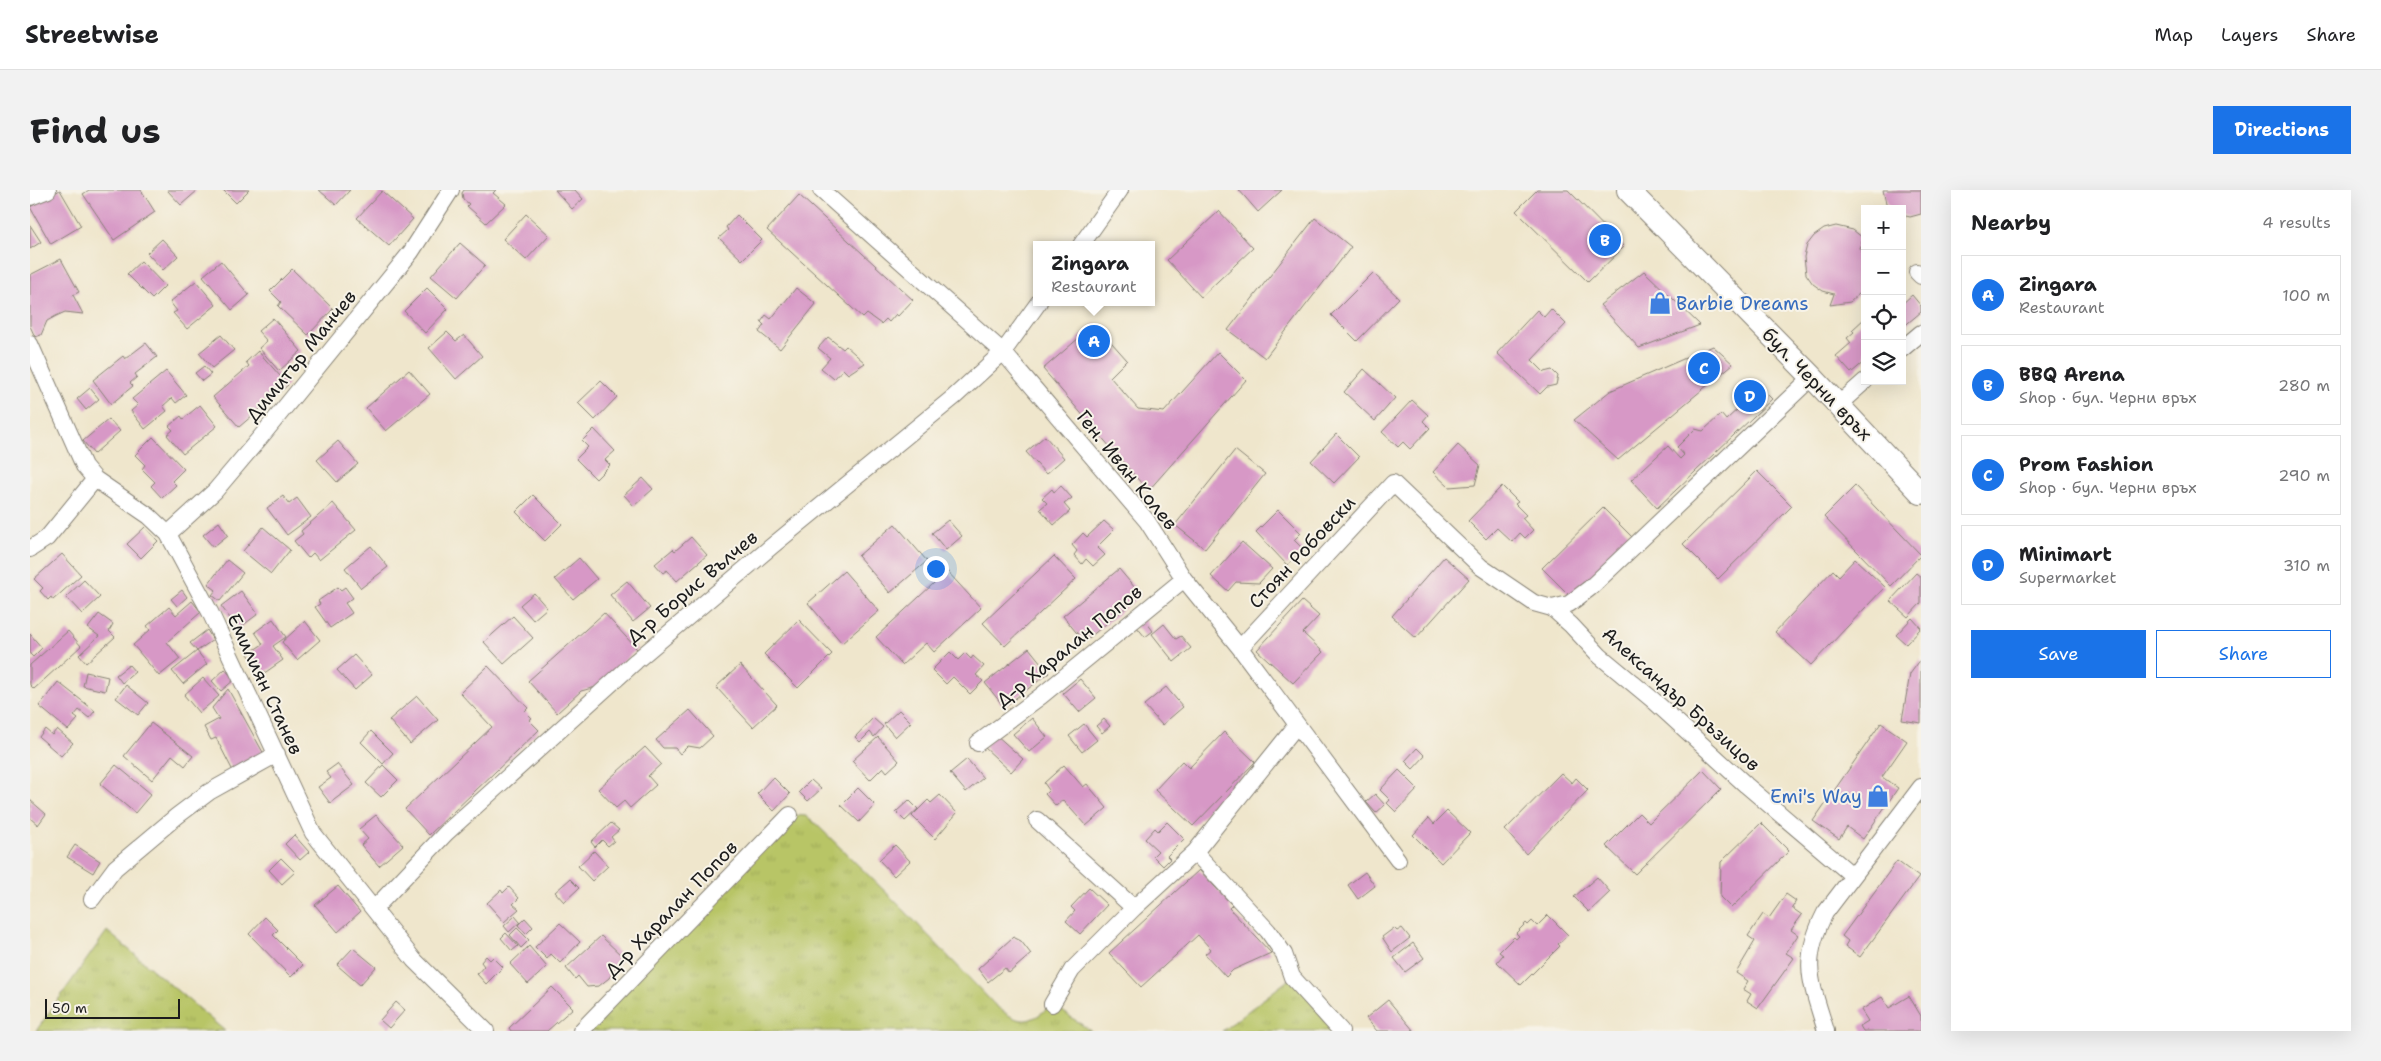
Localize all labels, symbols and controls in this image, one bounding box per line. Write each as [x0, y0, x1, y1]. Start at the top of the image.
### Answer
text: Streetwise [25, 19, 159, 51]
text: Map [2155, 23, 2193, 47]
text: Layers [2221, 23, 2278, 47]
text: Share [2306, 23, 2356, 47]
button: Directions [2213, 106, 2351, 154]
text: Find us [30, 107, 161, 154]
map controls [1861, 205, 1906, 385]
button: + [1861, 205, 1906, 250]
text: Nearby [1971, 209, 2051, 237]
text: 4 results [2262, 212, 2331, 233]
pin: B [1589, 221, 1621, 259]
popup [1033, 241, 1155, 306]
button: − [1861, 250, 1906, 295]
text: Zingara [1051, 251, 1129, 276]
text: Zingara [2019, 272, 2097, 297]
text: Restaurant [1051, 276, 1137, 297]
street label: Димитър Манчев [240, 285, 362, 427]
text: A [1982, 285, 1994, 306]
text: 100 m [2282, 285, 2330, 306]
shop icon: Barbie Dreams [1647, 290, 1673, 316]
place label: Barbie Dreams [1676, 291, 1809, 316]
button: locate [1861, 295, 1906, 340]
text: Restaurant [2019, 297, 2105, 318]
pin: A [1078, 322, 1110, 360]
street label: бул. Черни връх [1756, 322, 1878, 446]
button: layers [1861, 340, 1906, 385]
pin: C [1688, 349, 1720, 387]
text: BBQ Arena [2019, 362, 2125, 387]
text: B [1983, 375, 1993, 396]
text: 280 m [2278, 375, 2330, 396]
pin: D [1734, 377, 1766, 415]
text: Shop · бул. Черни връх [2019, 387, 2197, 408]
street label: Ген. Иван Колев [1071, 405, 1183, 535]
text: Prom Fashion [2019, 452, 2153, 477]
text: C [1983, 465, 1993, 486]
text: 290 m [2278, 465, 2330, 486]
text: Shop · бул. Черни връх [2019, 477, 2197, 498]
street label: Стоян Робовски [1243, 490, 1361, 614]
street label: Д-р Борис Вълчев [621, 525, 763, 649]
text: Minimart [2019, 542, 2112, 567]
text: D [1982, 555, 1994, 576]
text: 310 m [2283, 555, 2330, 576]
your location [923, 556, 949, 582]
text: Supermarket [2019, 567, 2116, 588]
street label: Д-р Харалан Попов [991, 579, 1147, 713]
street label: Емилиян Станев [221, 609, 309, 759]
street label: Александър Бръзицов [1597, 621, 1765, 777]
button: Save [1971, 630, 2146, 678]
button: Share [2156, 630, 2331, 678]
shop icon: Emi's Way [1865, 783, 1891, 809]
place label: Emi's Way [1770, 784, 1862, 809]
street label: Д-р Харалан Попов [599, 835, 743, 983]
scale bar [45, 996, 180, 1019]
text: 50 m [52, 999, 87, 1017]

